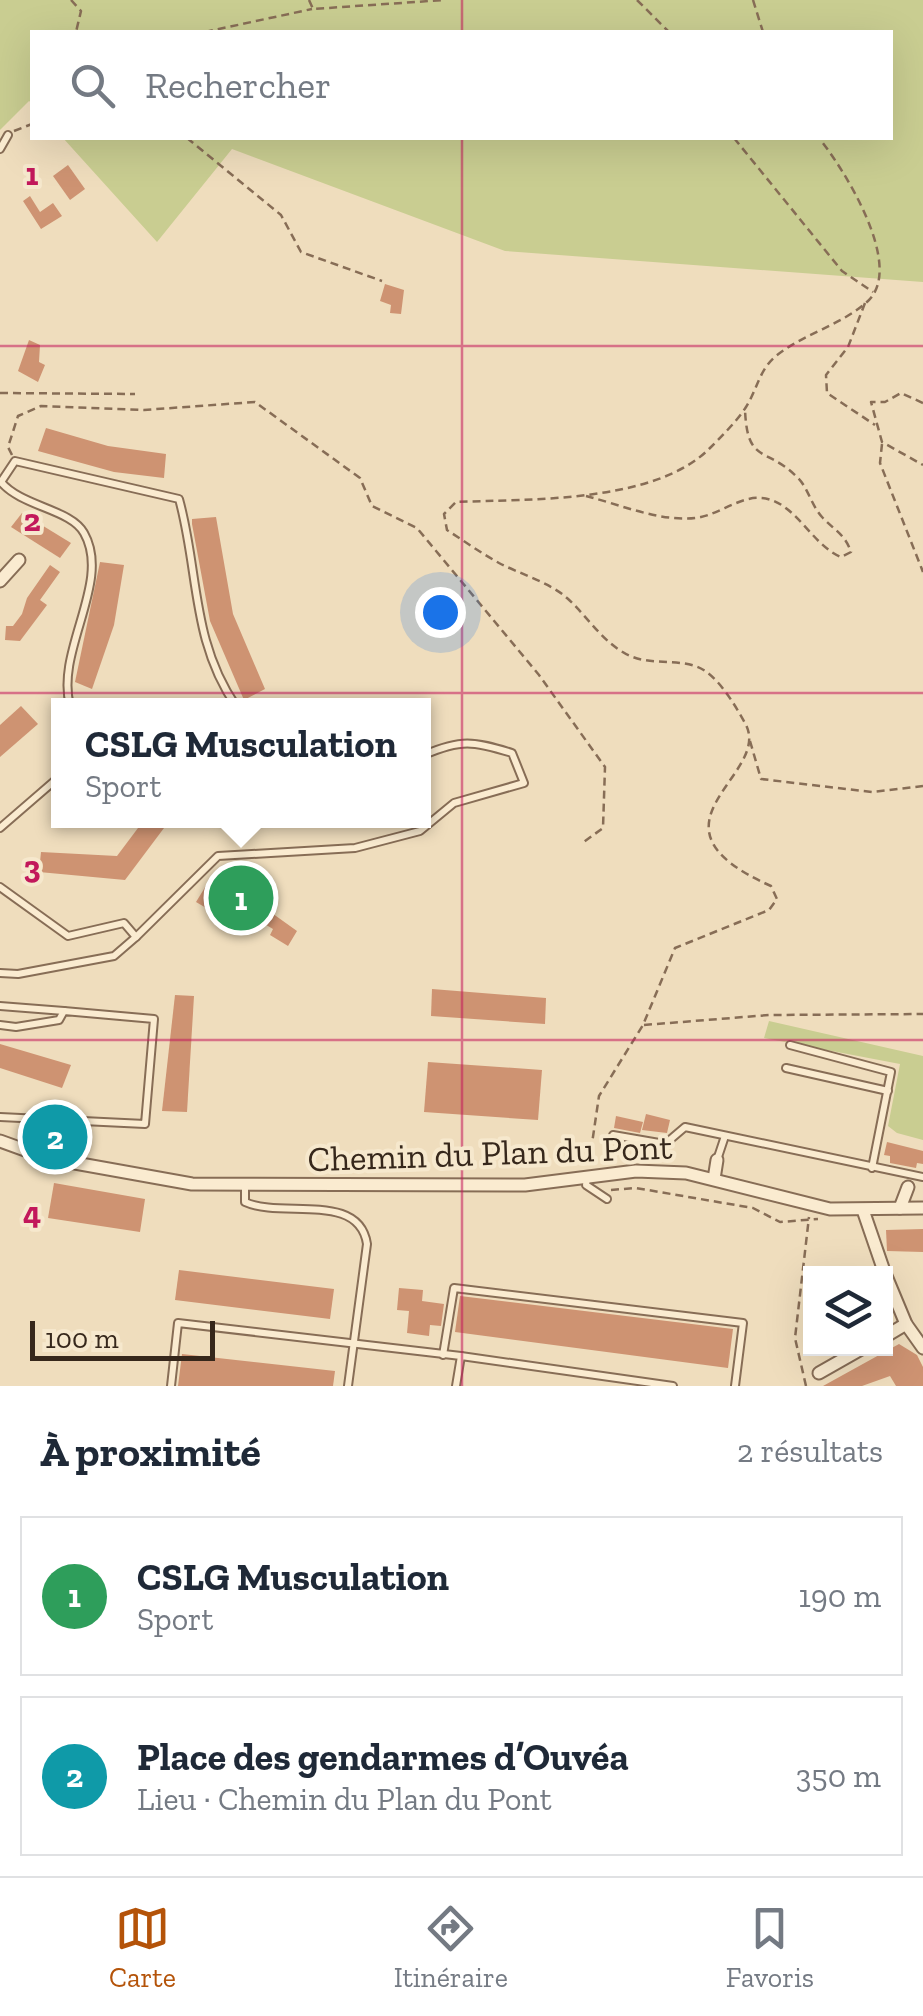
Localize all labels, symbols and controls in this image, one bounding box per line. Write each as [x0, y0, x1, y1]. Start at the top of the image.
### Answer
search box [30, 30, 893, 140]
icon: search [65, 58, 120, 113]
text: Rechercher [145, 62, 331, 108]
text: 1 [26, 155, 39, 193]
text: 2 [23, 501, 41, 539]
your location [415, 587, 466, 638]
popup [51, 698, 431, 828]
text: CSLG Musculation [85, 721, 397, 767]
text: Sport [85, 767, 161, 805]
text: 3 [23, 848, 41, 886]
pin: 1 [208, 860, 274, 936]
pin: 2 [22, 1100, 88, 1174]
street label: Chemin du Plan du Pont [307, 1126, 673, 1180]
text: 4 [23, 1194, 41, 1232]
map controls [803, 1266, 893, 1356]
button: layers [803, 1266, 893, 1356]
scale bar [30, 1316, 215, 1360]
text: 100 m [45, 1322, 119, 1355]
text: À proximité [40, 1426, 261, 1477]
text: 2 résultats [737, 1432, 883, 1470]
text: CSLG Musculation [137, 1554, 449, 1600]
text: 1 [68, 1577, 81, 1615]
text: 190 m [798, 1577, 881, 1615]
text: Sport [137, 1600, 213, 1638]
text: Place des gendarmes d’Ouvéa [137, 1734, 629, 1780]
text: 2 [66, 1757, 83, 1795]
text: 350 m [796, 1757, 881, 1795]
text: Lieu · Chemin du Plan du Pont [137, 1780, 552, 1818]
tab: Carte [109, 1901, 176, 1994]
tab: Itinéraire [394, 1901, 508, 1994]
tab: Favoris [726, 1901, 814, 1994]

